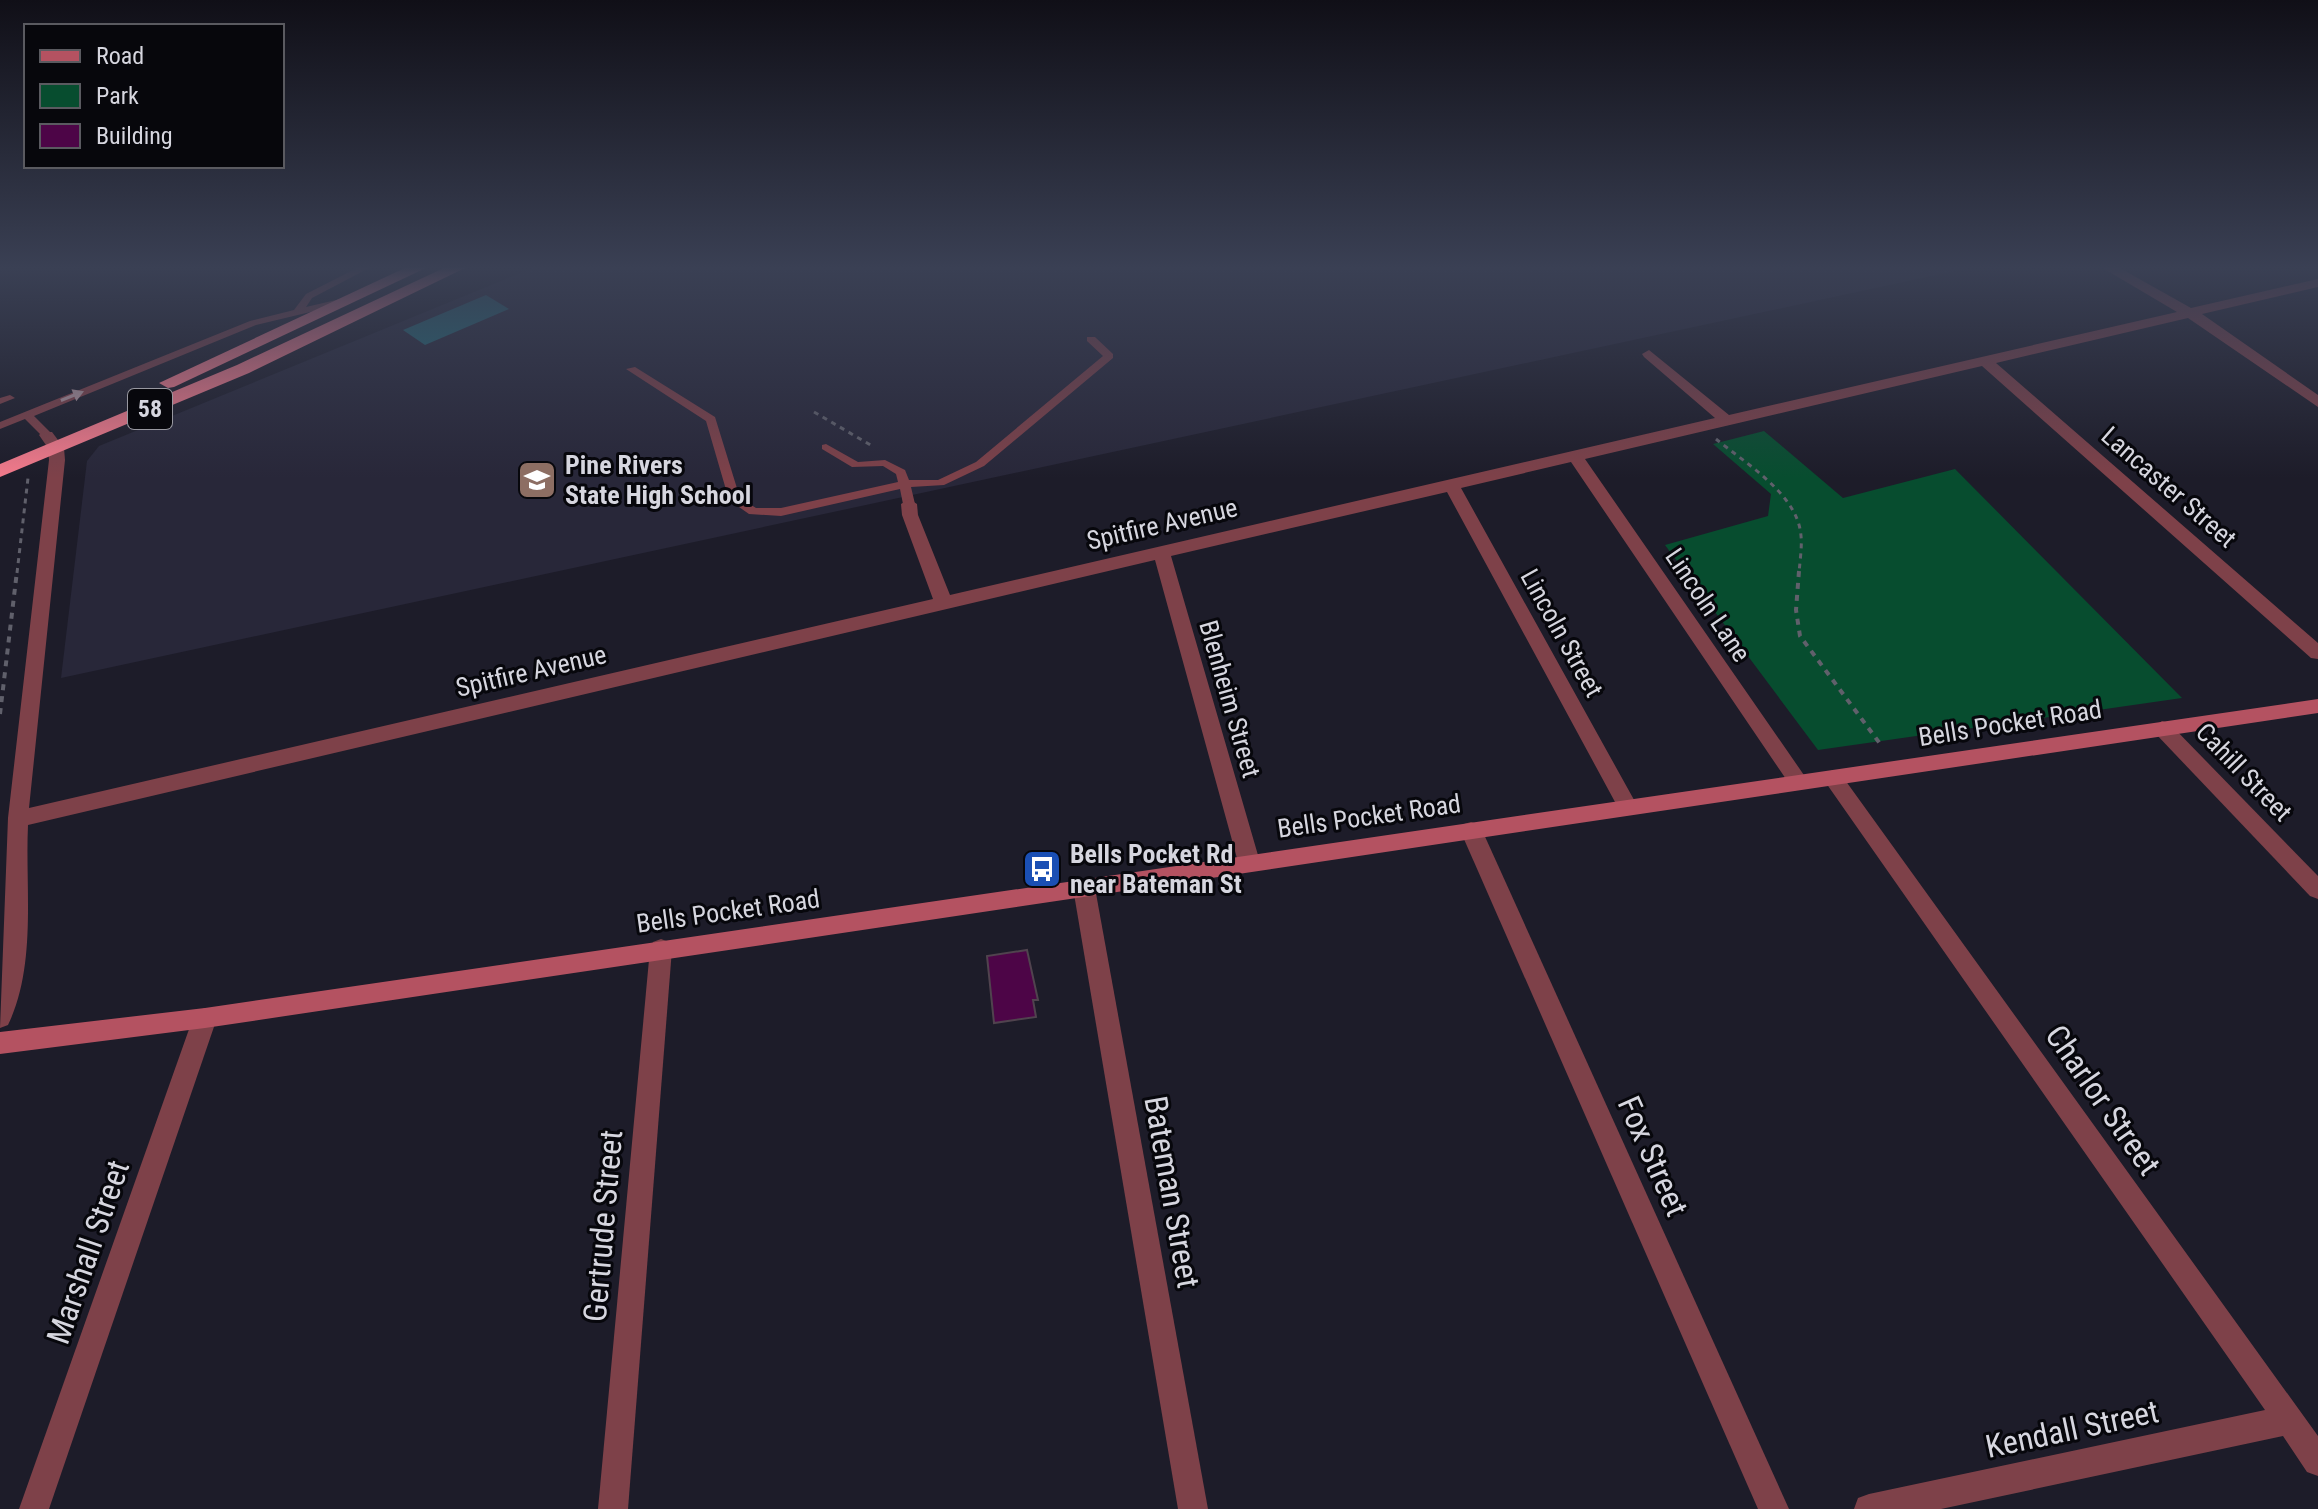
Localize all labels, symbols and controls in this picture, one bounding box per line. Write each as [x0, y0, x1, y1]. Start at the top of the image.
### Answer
legend [24, 24, 284, 168]
text: Road [96, 42, 144, 70]
text: Park [96, 82, 139, 110]
text: Building [96, 122, 173, 150]
road number: 58 [128, 389, 172, 429]
one-way arrow [60, 390, 84, 403]
street label: Lancaster Street [2096, 420, 2242, 554]
place label: Pine Rivers State High School [565, 450, 751, 510]
school or university icon: Pine Rivers State High School [516, 459, 558, 501]
street label: Spitfire Avenue [1084, 492, 1240, 556]
street label: Lincoln Lane [1659, 543, 1757, 667]
street label: Lincoln Street [1515, 564, 1609, 702]
street label: Blenheim Street [1193, 617, 1267, 781]
street label: Spitfire Avenue [453, 639, 609, 703]
street label: Bells Pocket Road [1916, 694, 2104, 752]
street label: Cahill Street [2190, 717, 2298, 827]
street label: Bells Pocket Road [1275, 788, 1463, 844]
place label: Bells Pocket Rd near Bateman St [1070, 839, 1242, 899]
bus stop icon: Bells Pocket Rd near Bateman St [1021, 848, 1063, 890]
street label: Bells Pocket Road [634, 883, 822, 939]
street label: Charlor Street [2037, 1018, 2169, 1182]
street label: Fox Street [1610, 1090, 1696, 1222]
street label: Bateman Street [1136, 1093, 1208, 1291]
street label: Gertrude Street [576, 1129, 630, 1323]
street label: Marshall Street [39, 1155, 137, 1349]
street label: Kendall Street [1982, 1392, 2162, 1466]

